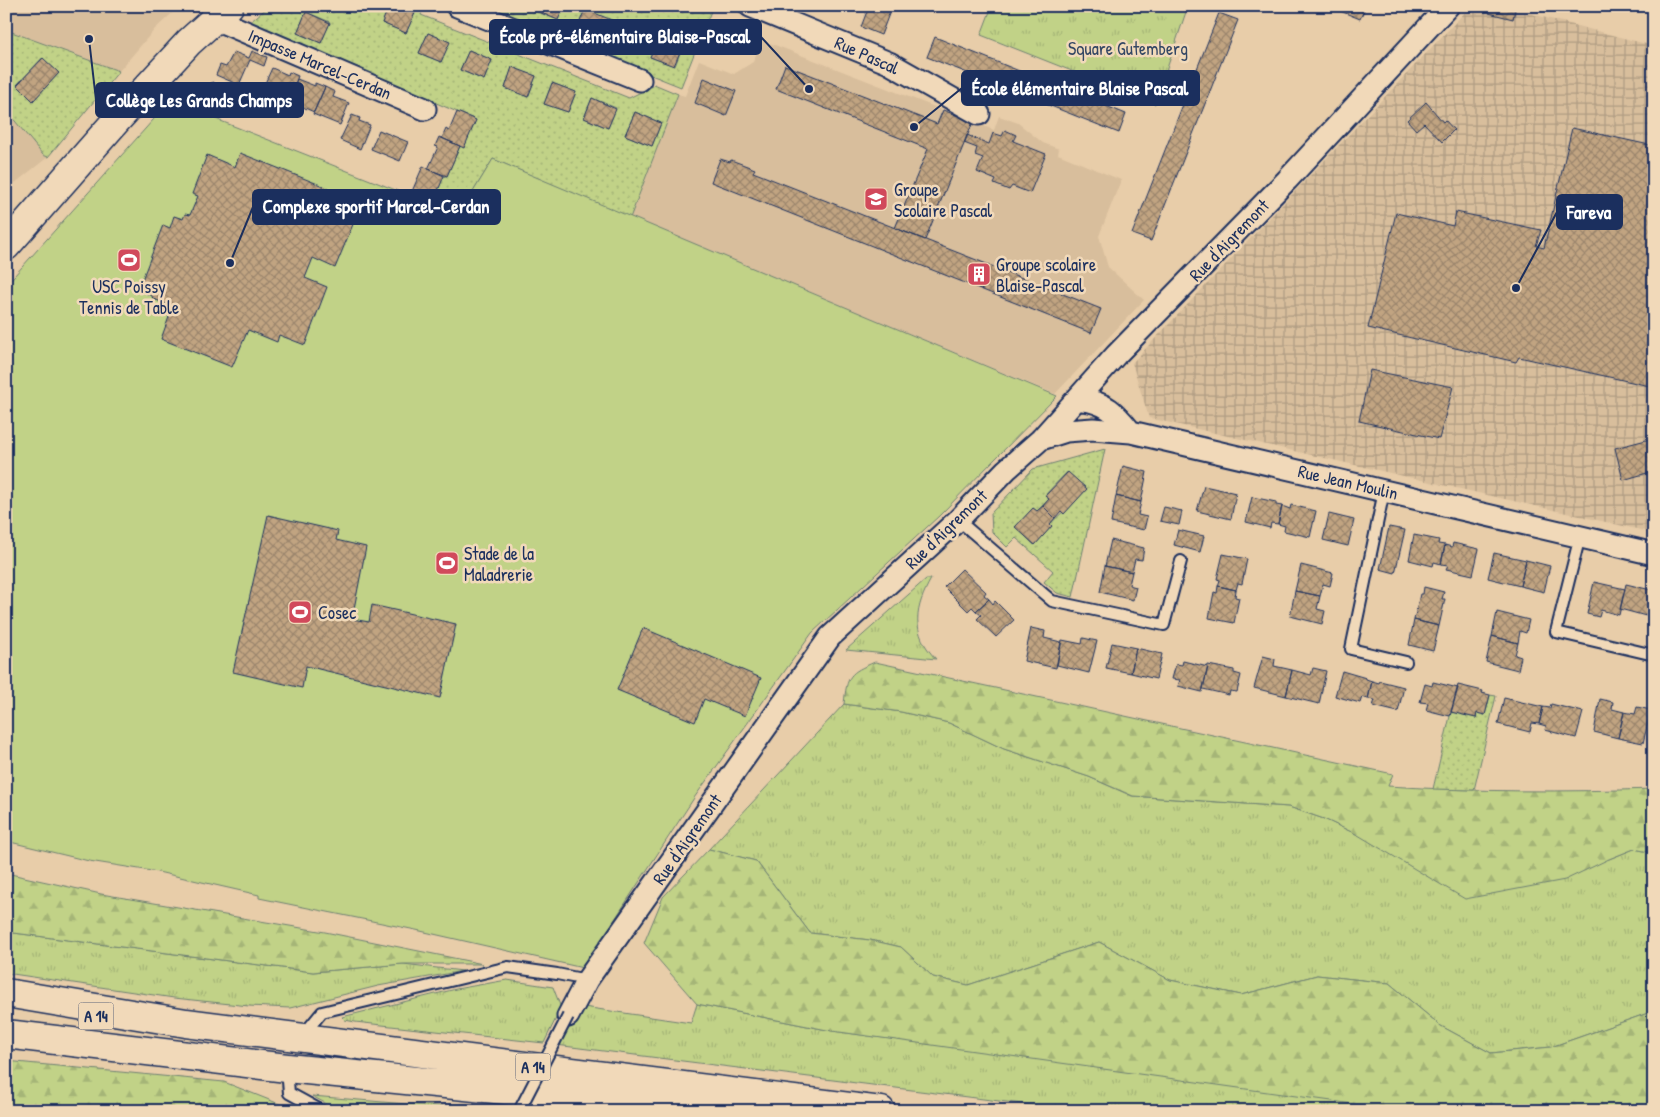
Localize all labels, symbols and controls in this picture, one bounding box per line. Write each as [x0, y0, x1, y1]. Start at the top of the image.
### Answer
callout: École pré-élémentaire Blaise-Pascal [490, 20, 761, 54]
street label: Impasse Marcel-Cerdan [244, 23, 396, 105]
text: École pré-élémentaire Blaise-Pascal [500, 23, 751, 50]
street label: Rue Pascal [831, 30, 903, 80]
park label: Square Gutemberg [1068, 36, 1188, 61]
callout: École élémentaire Blaise Pascal [962, 71, 1199, 105]
text: École élémentaire Blaise Pascal [972, 75, 1189, 101]
callout: Collège Les Grands Champs [96, 83, 303, 117]
text: Collège Les Grands Champs [106, 87, 293, 114]
place label: Groupe Scolaire Pascal [894, 177, 992, 223]
school or university icon: Groupe Scolaire Pascal [863, 186, 889, 212]
callout: Complexe sportif Marcel-Cerdan [253, 190, 500, 224]
text: Complexe sportif Marcel-Cerdan [262, 193, 490, 220]
street label: Rue d'Aigremont [1183, 193, 1275, 287]
callout: Fareva [1557, 195, 1622, 229]
text: Fareva [1566, 199, 1612, 225]
sports icon: USC Poissy Tennis de Table [116, 247, 142, 273]
place label: Groupe scolaire Blaise-Pascal [996, 252, 1096, 298]
building icon: Groupe scolaire Blaise-Pascal [966, 261, 992, 287]
place label: USC Poissy Tennis de Table [79, 274, 179, 320]
street label: Rue Jean Moulin [1296, 458, 1400, 506]
street label: Rue d'Aigremont [899, 483, 993, 575]
place label: Stade de la Maladrerie [464, 541, 534, 587]
sports icon: Stade de la Maladrerie [434, 550, 460, 576]
sports icon: Cosec [287, 599, 313, 625]
place label: Cosec [318, 600, 356, 625]
street label: Rue d'Aigremont [647, 788, 728, 889]
road number: A 14 [78, 1002, 114, 1030]
road number: A 14 [516, 1054, 550, 1080]

